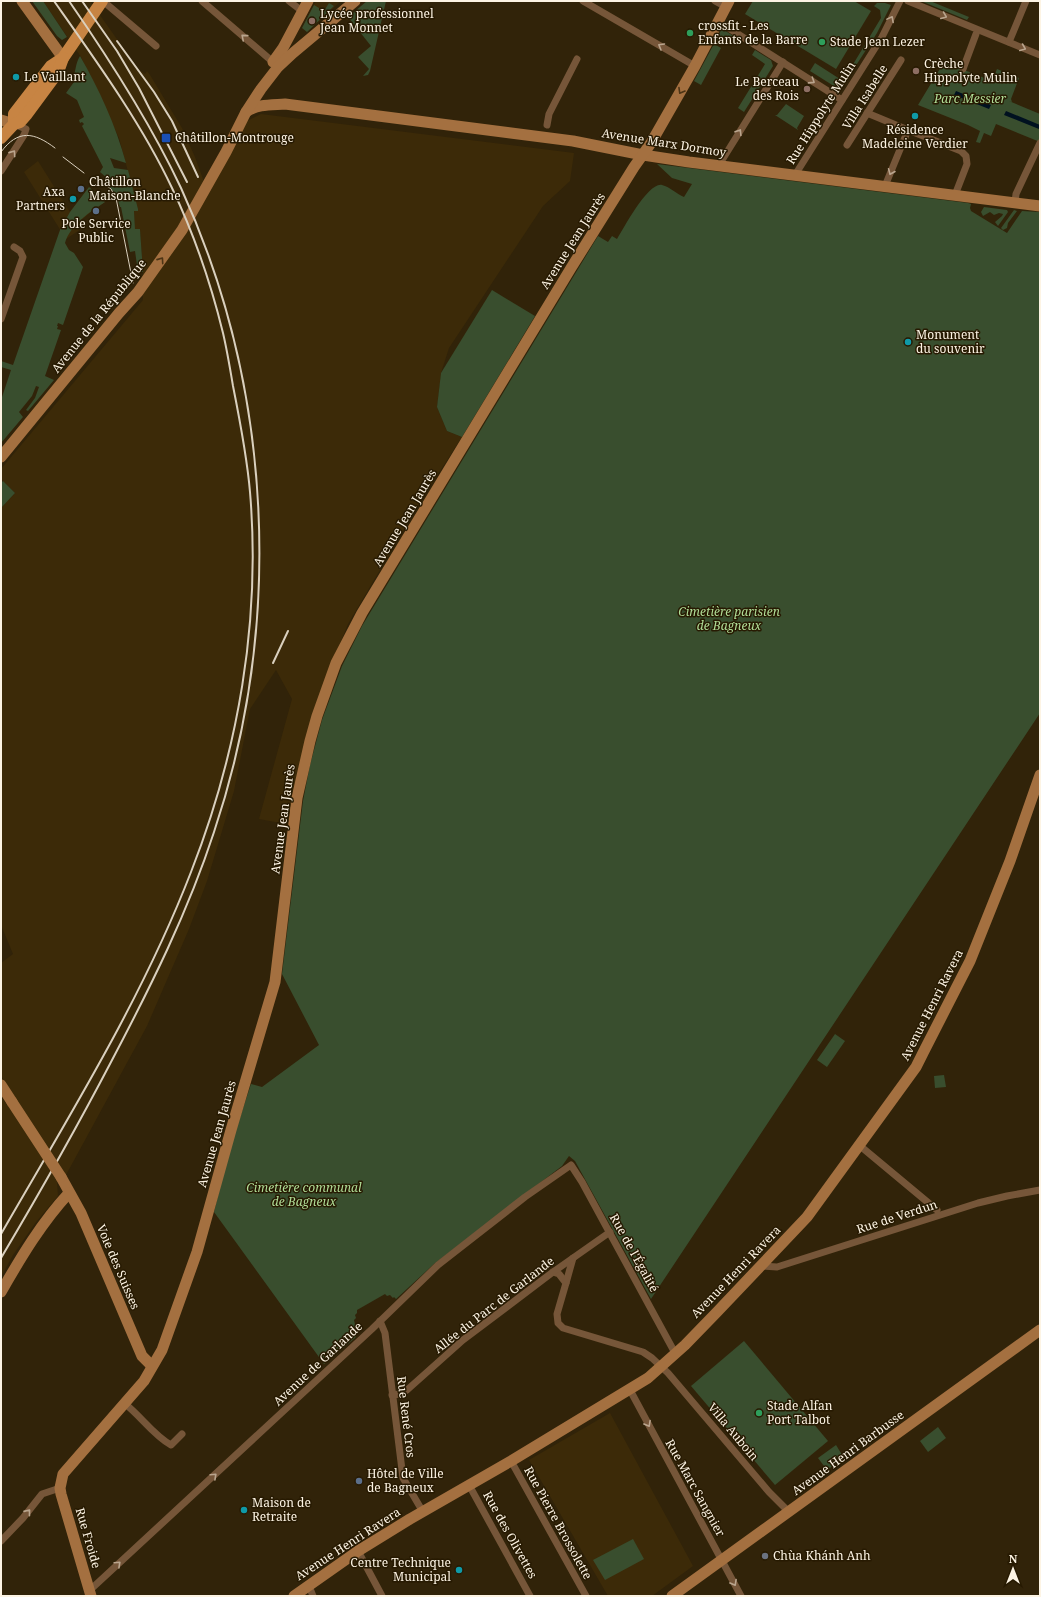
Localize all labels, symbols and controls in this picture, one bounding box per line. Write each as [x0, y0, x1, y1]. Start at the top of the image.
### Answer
place label: Lycée professionnel Jean Monnet [319, 5, 434, 36]
one-way arrow [941, 11, 948, 19]
marker: Lycée professionnel Jean Monnet [307, 16, 317, 26]
one-way arrow [886, 16, 894, 24]
place label: crossfit - Les Enfants de la Barre [698, 17, 808, 48]
marker: crossfit - Les Enfants de la Barre [685, 28, 695, 38]
place label: Stade Jean Lezer [830, 33, 925, 50]
one-way arrow [241, 34, 248, 41]
marker: Stade Jean Lezer [817, 37, 827, 47]
one-way arrow [1019, 43, 1027, 51]
one-way arrow [658, 44, 666, 51]
place label: Crèche Hippolyte Mulin [924, 55, 1018, 86]
street label: Rue Hippolyte Mulin [782, 58, 859, 167]
street label: Villa Isabelle [838, 61, 891, 132]
marker: Crèche Hippolyte Mulin [911, 66, 921, 76]
place label: Le Vaillant [24, 68, 85, 85]
marker: Le Vaillant [11, 72, 21, 82]
place label: Le Berceau des Rois [735, 73, 799, 104]
one-way arrow [808, 77, 815, 84]
marker: Le Berceau des Rois [802, 84, 812, 94]
one-way arrow [678, 87, 685, 94]
park label: Parc Messier [933, 90, 1006, 107]
marker: Résidence Madeleine Verdier [910, 111, 920, 121]
place label: Résidence Madeleine Verdier [862, 121, 968, 152]
street label: Avenue Marx Dormoy [601, 124, 728, 161]
place label: Châtillon-Montrouge [175, 129, 294, 146]
one-way arrow [734, 129, 742, 136]
marker: Châtillon-Montrouge [160, 132, 172, 144]
one-way arrow [8, 150, 16, 157]
one-way arrow [888, 167, 896, 175]
place label: Châtillon Maison-Blanche [89, 173, 181, 204]
place label: Axa Partners [16, 183, 65, 214]
marker: Châtillon Maison-Blanche [76, 184, 86, 194]
street label: Avenue Jean Jaurès [536, 189, 609, 292]
marker: Axa Partners [68, 194, 78, 204]
marker: Pole Service Public [91, 206, 101, 216]
place label: Pole Service Public [61, 215, 131, 246]
street label: Avenue de la République [47, 255, 150, 376]
one-way arrow [156, 258, 163, 265]
place label: Monument du souvenir [916, 326, 985, 357]
marker: Monument du souvenir [903, 337, 913, 347]
street label: Avenue Jean Jaurès [369, 466, 440, 569]
park label: Cimetière parisien de Bagneux [678, 603, 780, 634]
street label: Avenue Jean Jaurès [266, 763, 299, 875]
street label: Avenue Henri Ravera [896, 946, 967, 1063]
street label: Avenue Jean Jaurès [193, 1078, 240, 1189]
park label: Cimetière communal de Bagneux [246, 1179, 362, 1210]
street label: Rue de Verdun [854, 1195, 940, 1238]
street label: Rue de l'Égalité [606, 1211, 663, 1295]
street label: Voie des Suisses [93, 1222, 144, 1312]
street label: Avenue Henri Ravera [687, 1222, 784, 1322]
street label: Allée du Parc de Garlande [430, 1252, 557, 1357]
street label: Avenue de Garlande [269, 1318, 366, 1409]
street label: Rue René Cros [393, 1375, 420, 1459]
place label: Stade Alfan Port Talbot [767, 1397, 833, 1428]
street label: Villa Auboin [704, 1399, 763, 1465]
street label: Avenue Henri Barbusse [788, 1406, 907, 1499]
marker: Stade Alfan Port Talbot [754, 1408, 764, 1418]
one-way arrow [643, 1420, 651, 1427]
street label: Rue Marc Sangnier [662, 1436, 729, 1540]
street label: Rue Pierre Brossolette [520, 1463, 597, 1582]
place label: Hôtel de Ville de Bagneux [367, 1465, 444, 1496]
one-way arrow [209, 1474, 217, 1481]
marker: Hôtel de Ville de Bagneux [354, 1476, 364, 1486]
street label: Rue des Olivettes [479, 1488, 541, 1582]
place label: Maison de Retraite [252, 1494, 311, 1525]
street label: Avenue Henri Ravera [292, 1503, 404, 1584]
marker: Maison de Retraite [239, 1505, 249, 1515]
street label: Rue Froide [72, 1506, 105, 1570]
one-way arrow [23, 1509, 30, 1517]
place label: Chùa Khánh Anh [773, 1547, 871, 1564]
north arrow [993, 1549, 1033, 1589]
marker: Chùa Khánh Anh [760, 1551, 770, 1561]
text: N [1009, 1551, 1018, 1566]
place label: Centre Technique Municipal [350, 1554, 451, 1585]
one-way arrow [113, 1562, 121, 1569]
marker: Centre Technique Municipal [454, 1565, 464, 1575]
one-way arrow [730, 1579, 737, 1586]

